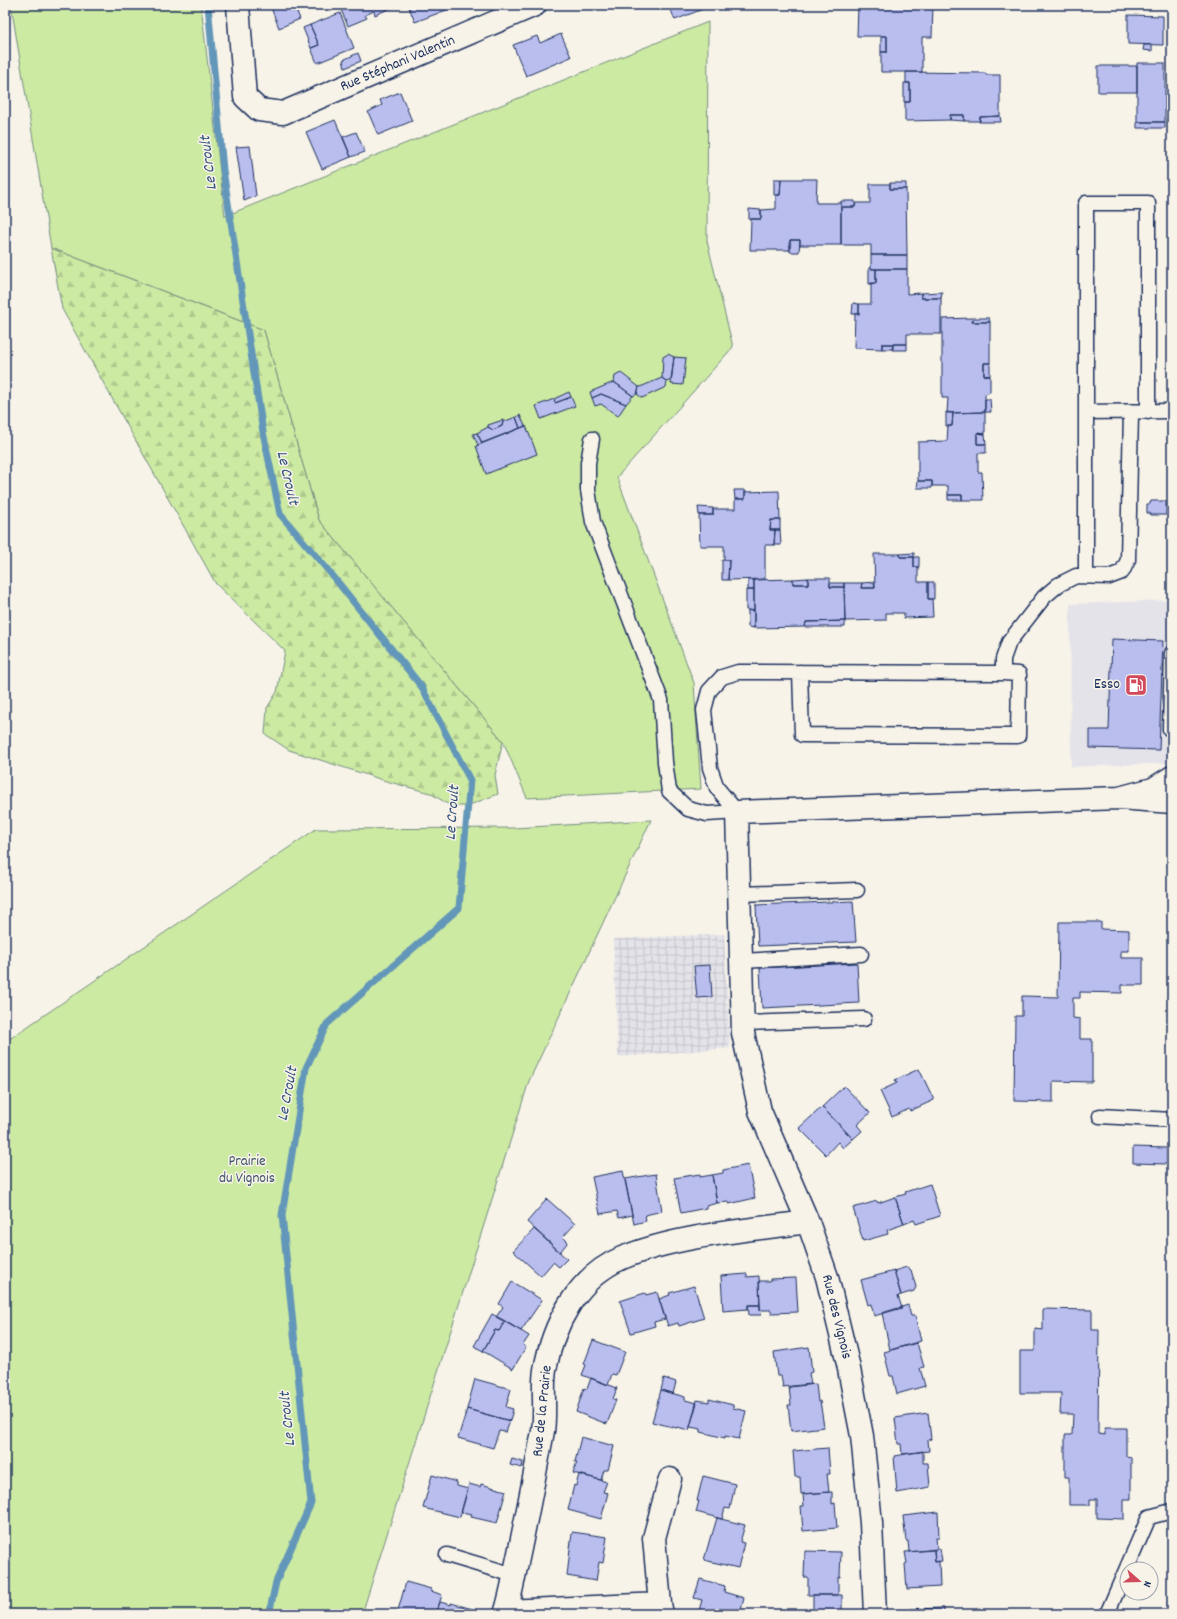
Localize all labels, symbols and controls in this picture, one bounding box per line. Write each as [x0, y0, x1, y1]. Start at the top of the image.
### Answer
street label: Rue Stéphani Valentin [337, 30, 459, 98]
water label: Le Croult [194, 132, 224, 192]
water label: Le Croult [270, 449, 305, 509]
fuel station icon: Esso [1123, 672, 1149, 698]
place label: Esso [1094, 674, 1120, 696]
water label: Le Croult [440, 783, 467, 841]
water label: Le Croult [271, 1063, 305, 1123]
park label: Prairie du Vignois [219, 1151, 275, 1190]
street label: Rue des Vignois [815, 1272, 857, 1362]
street label: Rue de la Prairie [527, 1364, 559, 1458]
water label: Le Croult [273, 1388, 302, 1447]
north arrow [1119, 1561, 1159, 1601]
text: N [1138, 1578, 1155, 1590]

